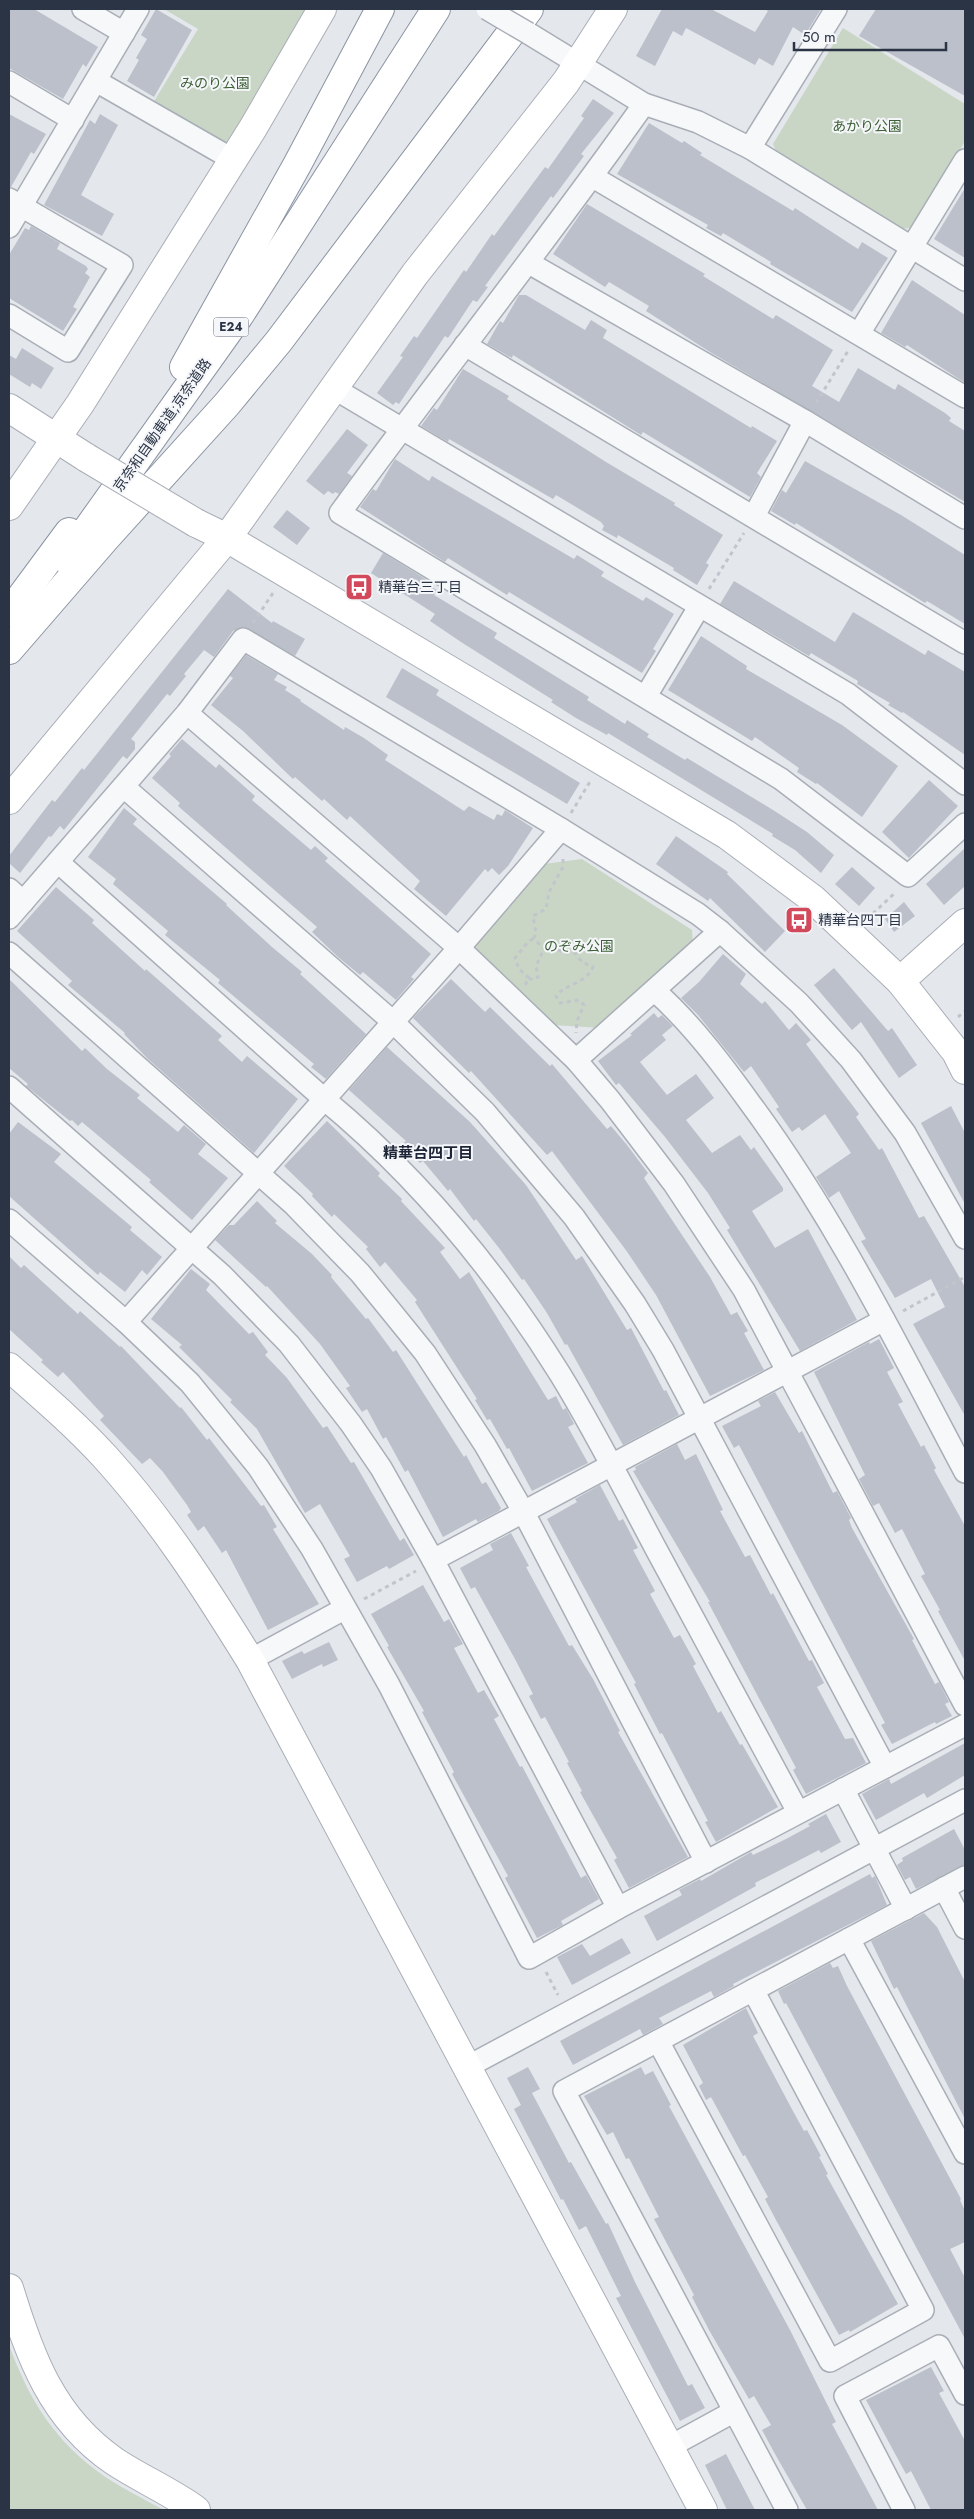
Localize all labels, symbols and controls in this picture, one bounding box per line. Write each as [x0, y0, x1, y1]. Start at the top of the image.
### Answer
scale bar [794, 20, 946, 52]
text: 50 m [802, 26, 836, 48]
park label: みのり公園 [180, 73, 250, 93]
park label: あかり公園 [832, 116, 902, 136]
road number: E24 [214, 318, 248, 337]
street label: 京奈和自動車道;京奈道路 [108, 354, 216, 496]
bus stop icon: 精華台三丁目 [344, 572, 374, 602]
place label: 精華台三丁目 [378, 577, 462, 597]
bus stop icon: 精華台四丁目 [784, 905, 814, 935]
place label: 精華台四丁目 [818, 910, 902, 930]
park label: のぞみ公園 [544, 936, 614, 956]
district label: 精華台四丁目 [383, 1142, 473, 1164]

